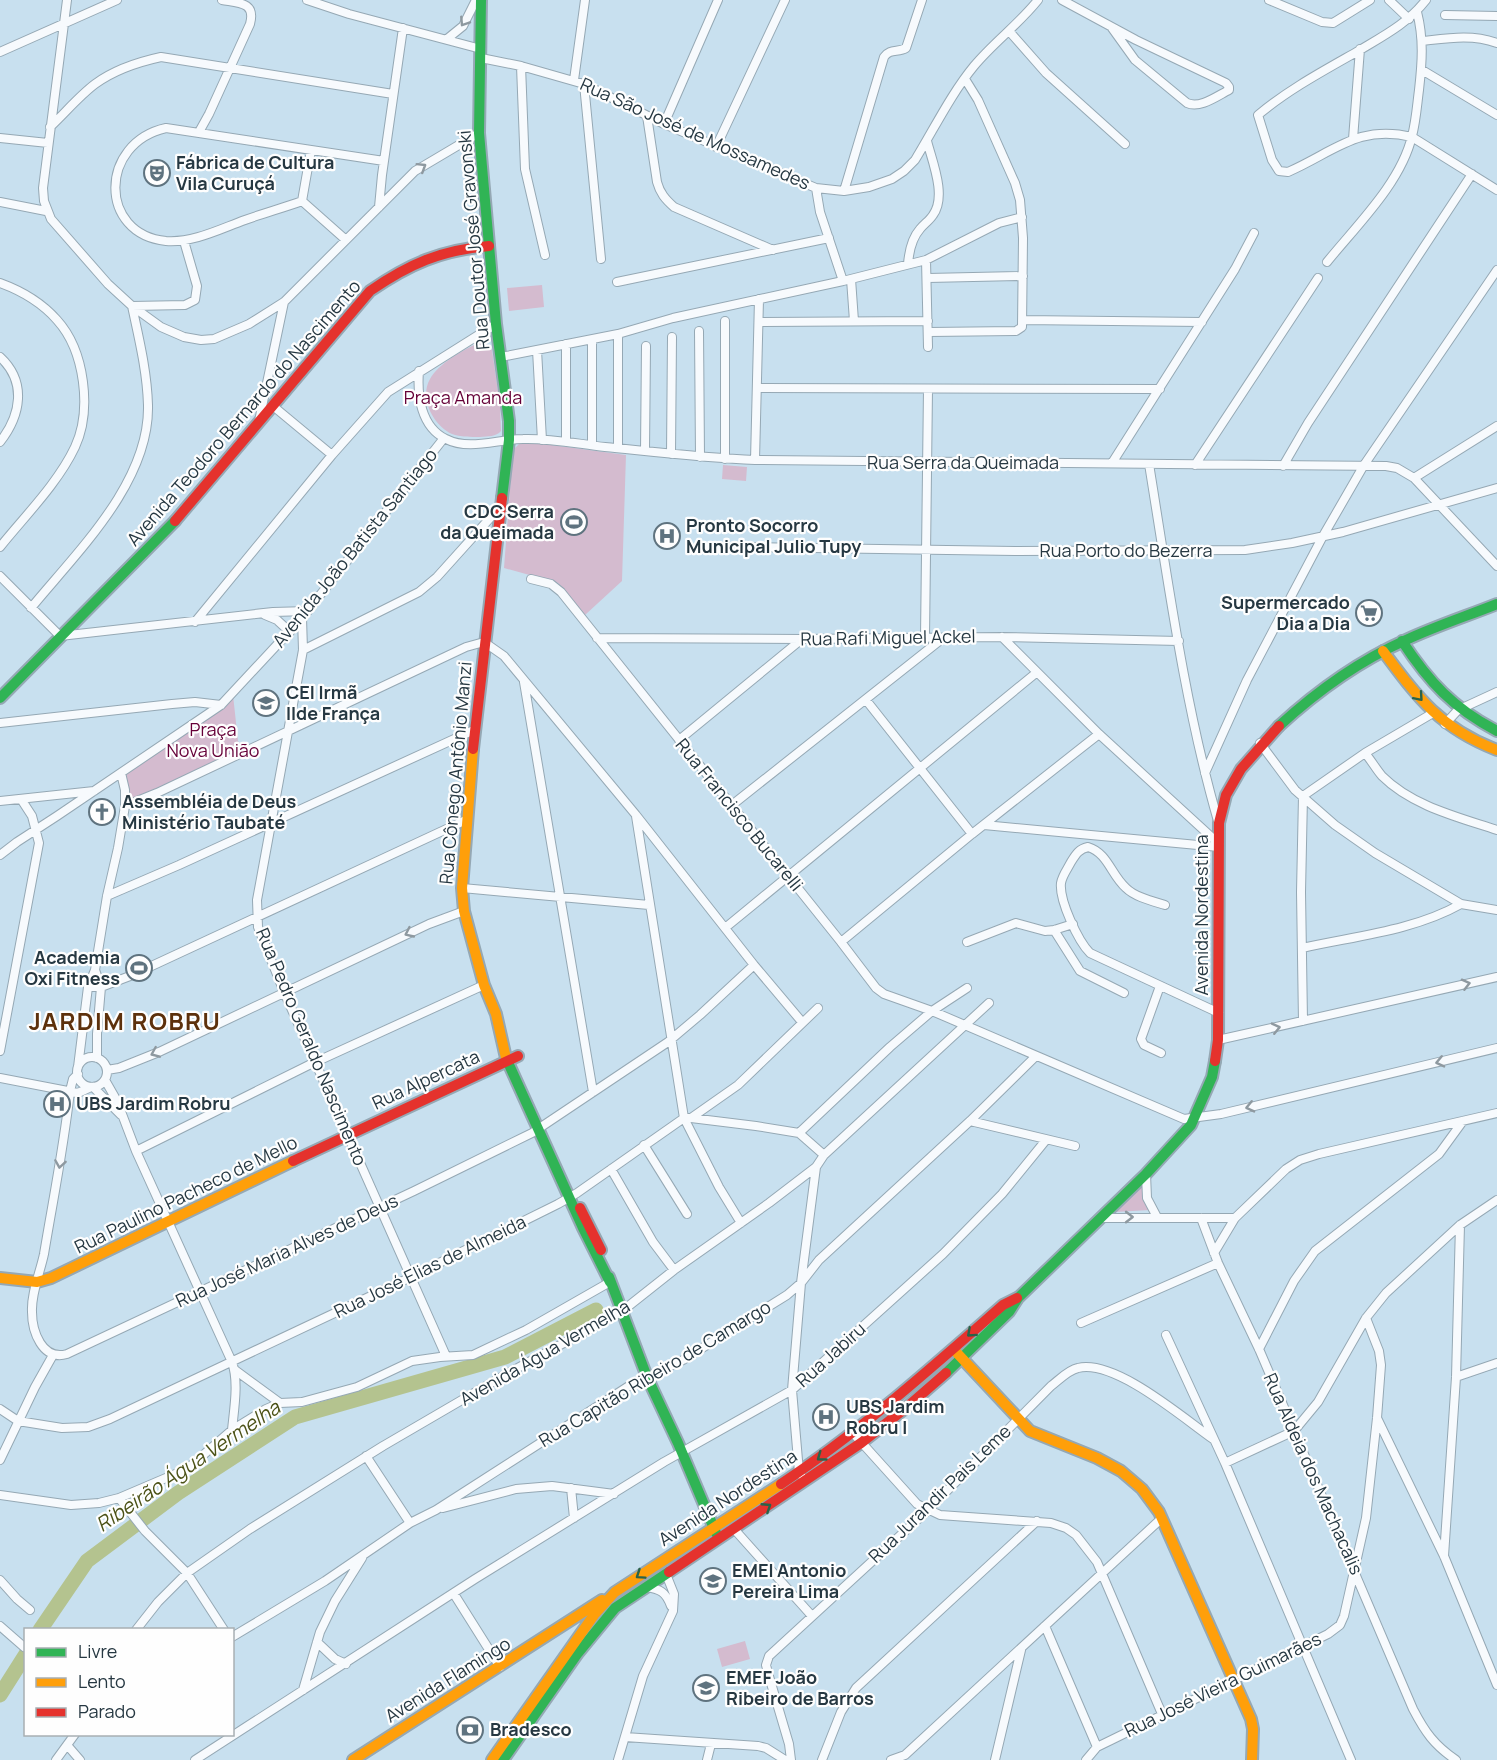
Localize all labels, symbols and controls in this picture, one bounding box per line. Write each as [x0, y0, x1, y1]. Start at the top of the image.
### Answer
one-way arrow [460, 15, 471, 26]
street label: Rua São José de Mossamedes [577, 71, 814, 195]
street label: Rua Doutor José Gravonski [451, 129, 495, 351]
place label: Fábrica de Cultura Vila Curuçá [176, 150, 334, 195]
theatre icon: Fábrica de Cultura Vila Curuçá [142, 158, 172, 188]
one-way arrow [416, 163, 426, 175]
street label: Avenida Teodoro Bernardo do Nascimento [121, 274, 366, 551]
park label: Praça Amanda [404, 385, 522, 409]
street label: Avenida João Batista Santiago [266, 443, 442, 652]
street label: Rua Serra da Queimada [867, 450, 1059, 474]
place label: CDC Serra da Queimada [440, 499, 554, 544]
sports icon: CDC Serra da Queimada [559, 507, 589, 537]
place label: Pronto Socorro Municipal Julio Tupy [686, 513, 861, 558]
hospital icon: Pronto Socorro Municipal Julio Tupy [652, 521, 682, 551]
street label: Rua Porto do Bezerra [1039, 538, 1213, 562]
place label: Supermercado Dia a Dia [1221, 590, 1350, 635]
supermarket icon: Supermercado Dia a Dia [1354, 598, 1384, 628]
street label: Rua Rafi Miguel Ackel [800, 623, 976, 651]
street label: Rua Cônego Antônio Manzi [433, 661, 477, 885]
place label: CEI Irmã Ilde França [286, 680, 380, 725]
school or university icon: CEI Irmã Ilde França [251, 688, 281, 718]
one-way arrow [1412, 691, 1423, 701]
park label: Praça Nova União [167, 717, 260, 762]
street label: Rua Francisco Bucarelli [671, 733, 809, 896]
place label: Assembléia de Deus Ministério Taubaté [122, 789, 297, 834]
church icon: Assembléia de Deus Ministério Taubaté [87, 797, 117, 827]
street label: Avenida Nordestina [1189, 835, 1213, 995]
street label: Rua Pedro Geraldo Nascimento [251, 924, 373, 1169]
one-way arrow [405, 925, 416, 937]
place label: Academia Oxi Fitness [25, 945, 120, 990]
sports icon: Academia Oxi Fitness [124, 953, 154, 983]
one-way arrow [1460, 979, 1470, 992]
district label: JARDIM ROBRU [29, 1004, 221, 1037]
one-way arrow [1270, 1022, 1280, 1035]
street label: Rua Alpercata [368, 1044, 483, 1114]
one-way arrow [150, 1046, 161, 1058]
one-way arrow [1435, 1054, 1445, 1067]
hospital icon: UBS Jardim Robru [42, 1089, 72, 1119]
place label: UBS Jardim Robru [76, 1091, 231, 1115]
one-way arrow [1246, 1100, 1256, 1113]
street label: Rua Paulino Pacheco de Mello [70, 1130, 301, 1259]
one-way arrow [54, 1159, 66, 1168]
street label: Rua José Maria Alves de Deus [171, 1188, 402, 1312]
street label: Rua José Elias de Almeida [330, 1209, 530, 1323]
one-way arrow [1124, 1211, 1133, 1223]
street label: Avenida Água Vermelha [455, 1294, 634, 1411]
street label: Rua Capitão Ribeiro de Camargo [534, 1294, 775, 1452]
street label: Rua Jabiru [790, 1317, 870, 1392]
one-way arrow [968, 1326, 978, 1337]
street label: Rua Aldeia dos Machacalis [1259, 1369, 1369, 1578]
water label: Ribeirão Água Vermelha [90, 1393, 286, 1537]
place label: UBS Jardim Robru I [846, 1394, 944, 1439]
hospital icon: UBS Jardim Robru I [811, 1402, 841, 1432]
street label: Rua Jurandir Pais Leme [863, 1419, 1016, 1568]
street label: Avenida Nordestina [653, 1443, 801, 1551]
one-way arrow [816, 1450, 827, 1461]
one-way arrow [761, 1503, 772, 1514]
place label: EMEI Antonio Pereira Lima [732, 1558, 846, 1603]
school or university icon: EMEI Antonio Pereira Lima [698, 1566, 728, 1596]
one-way arrow [636, 1568, 647, 1579]
street label: Rua José Vieira Guimarães [1120, 1626, 1325, 1742]
legend [24, 1628, 234, 1736]
street label: Avenida Flamingo [380, 1631, 515, 1727]
text: Livre [78, 1639, 117, 1663]
place label: EMEF João Ribeiro de Barros [726, 1665, 874, 1710]
text: Lento [78, 1669, 126, 1693]
school or university icon: EMEF João Ribeiro de Barros [691, 1673, 721, 1703]
text: Parado [78, 1699, 136, 1723]
bank icon: Bradesco [455, 1715, 485, 1745]
place label: Bradesco [490, 1717, 572, 1741]

